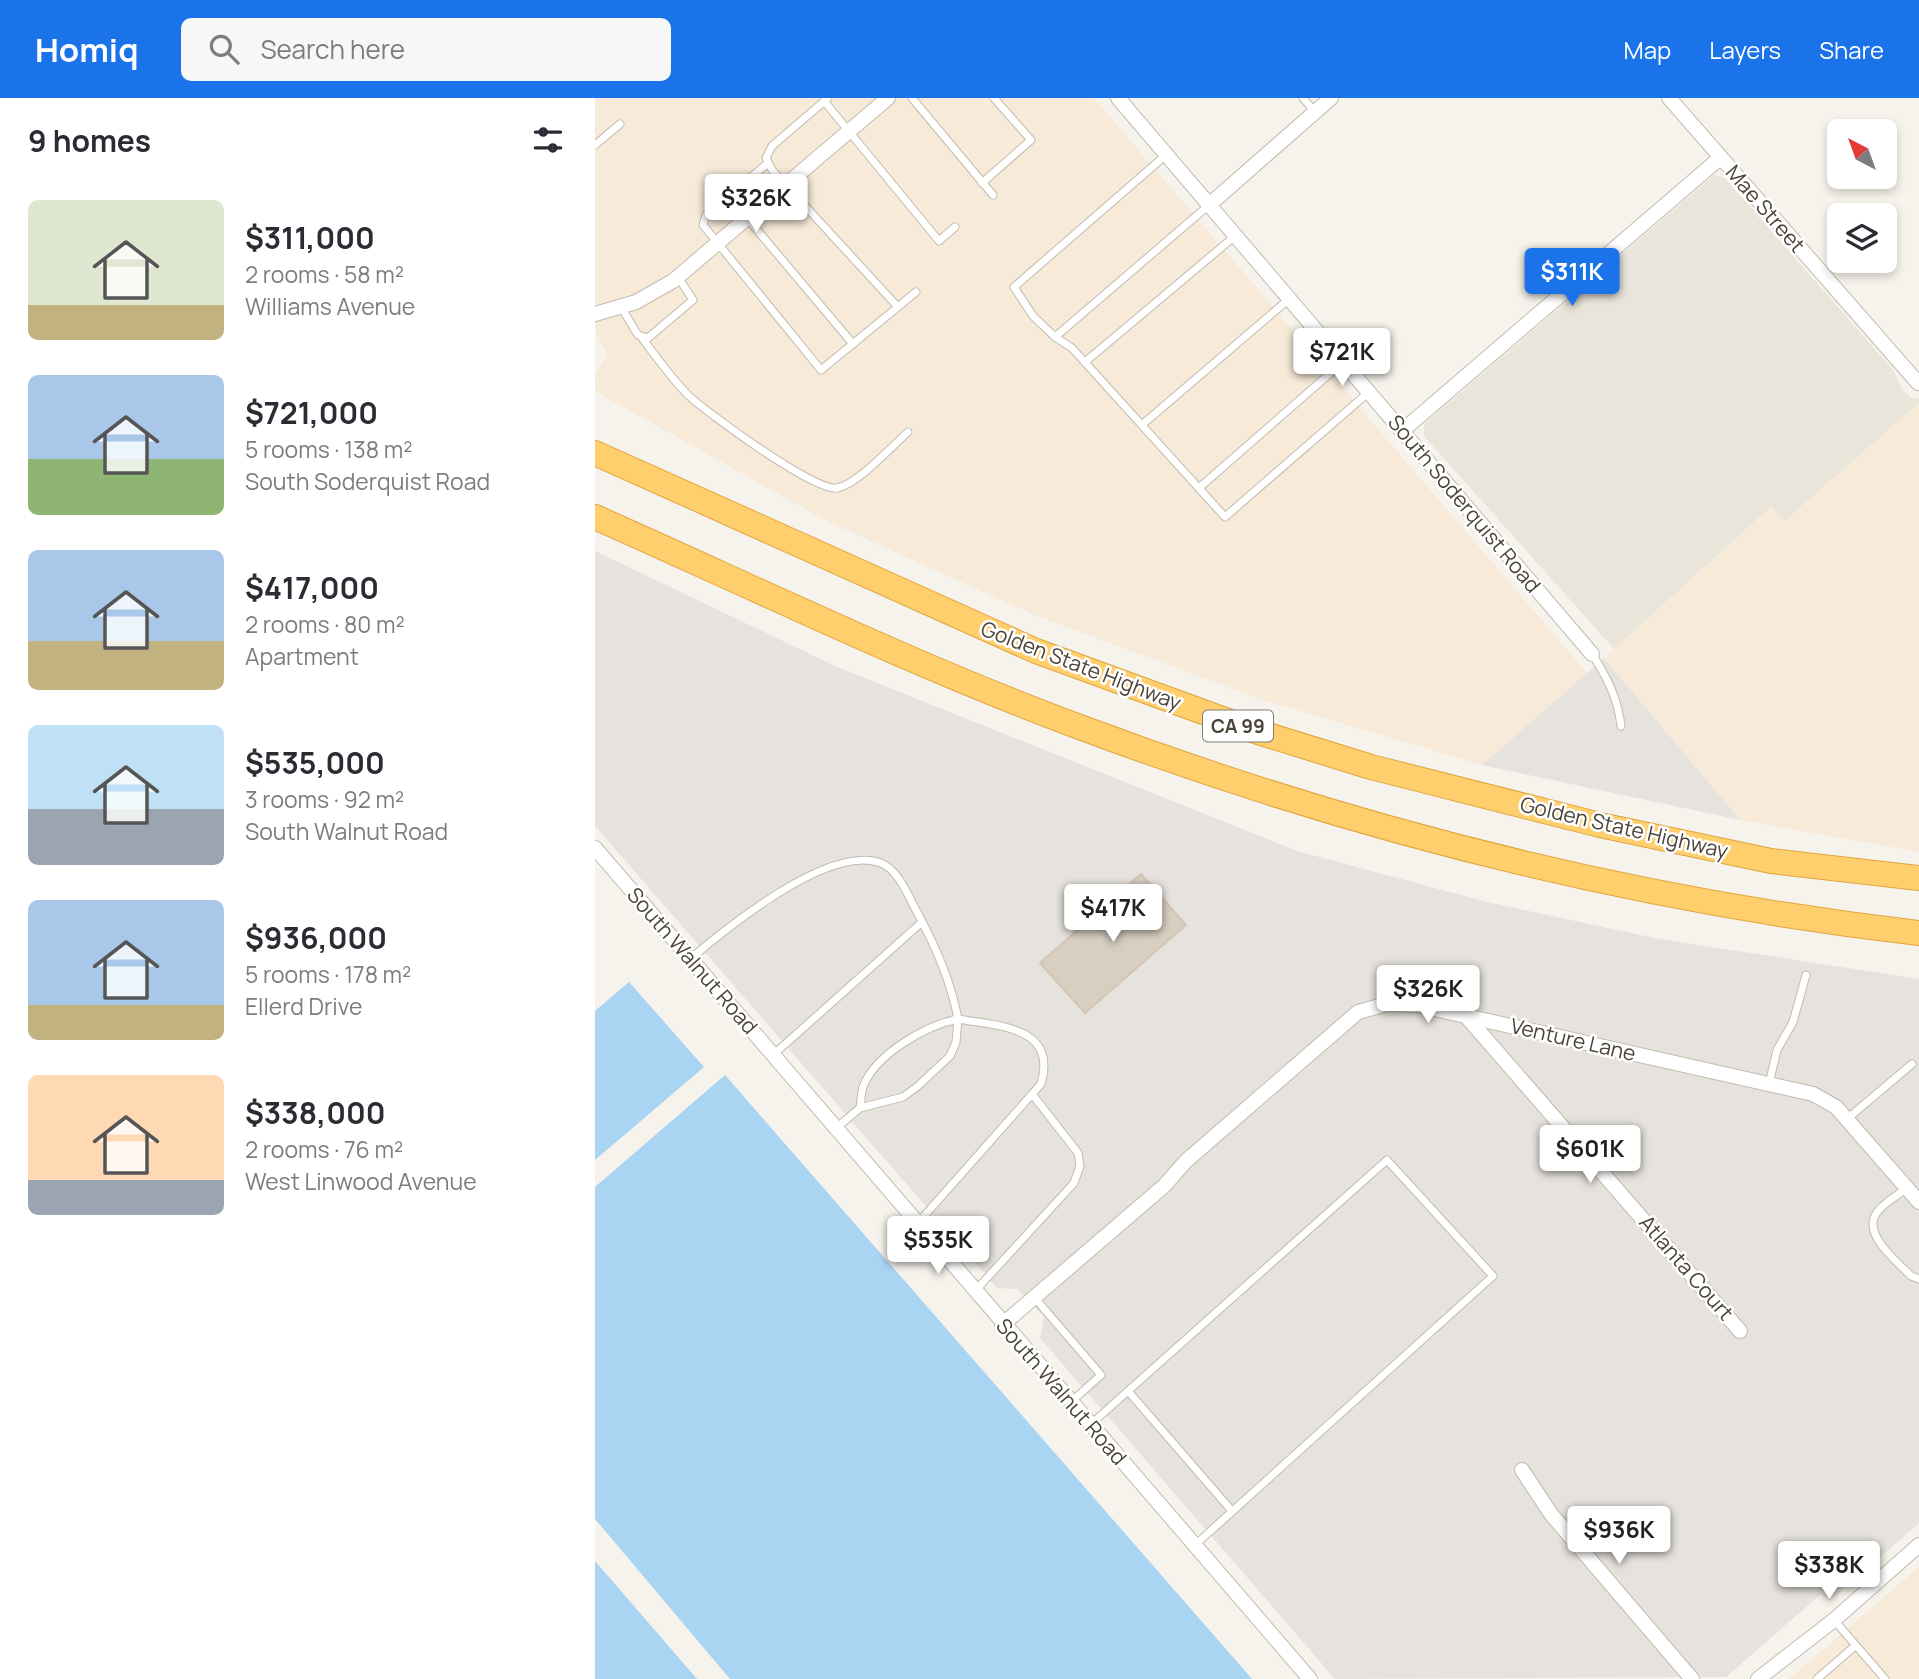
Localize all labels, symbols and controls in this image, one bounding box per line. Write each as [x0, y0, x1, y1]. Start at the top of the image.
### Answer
search box [181, 18, 671, 81]
text: Homiq [35, 27, 139, 72]
icon: search [205, 30, 243, 68]
text: Search here [261, 31, 405, 67]
text: Map [1624, 33, 1671, 66]
text: Layers [1709, 33, 1781, 66]
text: Share [1819, 33, 1884, 66]
north arrow [1827, 119, 1897, 189]
map controls [1827, 119, 1897, 273]
text: 9 homes [28, 120, 151, 161]
icon: filters [529, 121, 567, 159]
street label: Mae Street [1720, 159, 1812, 258]
pin: $326K [707, 174, 805, 234]
text: $326K [721, 181, 791, 213]
button: layers [1827, 203, 1897, 273]
text: $311,000 [245, 217, 375, 258]
icon: home [84, 228, 168, 312]
pin: $311K [1523, 248, 1621, 308]
text: $311K [1541, 255, 1603, 287]
text: 2 rooms · 58 m² [245, 258, 404, 290]
text: Williams Avenue [245, 290, 415, 322]
pin: $721K [1293, 328, 1391, 388]
text: $721K [1309, 335, 1375, 367]
text: $721,000 [245, 392, 378, 433]
icon: home [84, 403, 168, 487]
street label: South Soderquist Road [1382, 409, 1547, 598]
text: 5 rooms · 138 m² [245, 433, 412, 465]
text: South Soderquist Road [245, 465, 490, 497]
text: $417,000 [245, 567, 379, 608]
icon: home [84, 578, 168, 662]
text: 2 rooms · 80 m² [245, 608, 405, 640]
street label: Golden State Highway [977, 614, 1186, 716]
text: Apartment [245, 640, 359, 672]
road number: CA 99 [1203, 710, 1273, 741]
text: $535,000 [245, 742, 385, 783]
icon: home [84, 753, 168, 837]
text: 3 rooms · 92 m² [245, 783, 404, 815]
street label: Golden State Highway [1518, 789, 1731, 865]
text: South Walnut Road [245, 815, 448, 847]
street label: South Walnut Road [621, 881, 764, 1040]
pin: $417K [1064, 884, 1162, 944]
text: $417K [1080, 891, 1146, 923]
text: $936,000 [245, 917, 387, 958]
icon: home [84, 928, 168, 1012]
text: 5 rooms · 178 m² [245, 958, 411, 990]
pin: $326K [1379, 965, 1477, 1025]
text: $326K [1393, 972, 1463, 1004]
text: Ellerd Drive [245, 990, 362, 1022]
street label: Venture Lane [1508, 1011, 1639, 1067]
text: $338,000 [245, 1092, 385, 1133]
icon: home [84, 1103, 168, 1187]
pin: $601K [1541, 1126, 1639, 1185]
text: $601K [1556, 1132, 1624, 1164]
text: 2 rooms · 76 m² [245, 1133, 403, 1165]
text: West Linwood Avenue [245, 1165, 477, 1197]
street label: Atlanta Court [1633, 1209, 1740, 1326]
pin: $535K [889, 1216, 987, 1276]
text: $535K [903, 1223, 973, 1255]
street label: South Walnut Road [990, 1312, 1133, 1471]
pin: $936K [1570, 1506, 1668, 1566]
text: $936K [1583, 1513, 1655, 1545]
pin: $338K [1780, 1542, 1878, 1601]
text: $338K [1794, 1548, 1864, 1580]

